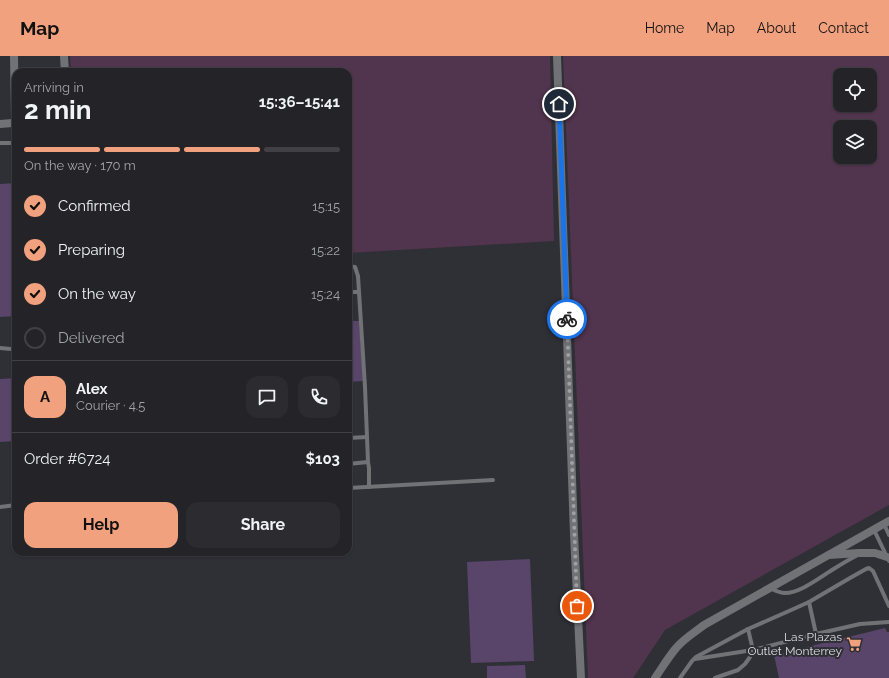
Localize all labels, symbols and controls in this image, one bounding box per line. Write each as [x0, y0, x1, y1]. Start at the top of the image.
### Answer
text: Map [20, 17, 59, 39]
text: Home [645, 20, 684, 36]
text: Map [706, 20, 735, 36]
text: About [757, 20, 796, 36]
text: Contact [818, 20, 869, 36]
map controls [833, 68, 877, 164]
button: locate [833, 68, 877, 112]
text: Arriving in [24, 80, 84, 95]
pin [542, 87, 576, 121]
text: 15:36–15:41 [259, 93, 340, 111]
icon: home [548, 93, 570, 115]
text: 2 min [24, 95, 91, 125]
button: layers [833, 120, 877, 164]
text: On the way · 170 m [24, 158, 136, 173]
icon: check [24, 195, 46, 217]
text: Confirmed [58, 197, 131, 215]
text: 15:15 [312, 199, 340, 214]
icon: check [24, 239, 46, 261]
text: Preparing [58, 241, 125, 259]
text: 15:22 [311, 243, 340, 258]
icon: check [24, 283, 46, 305]
text: On the way [58, 285, 136, 303]
text: 15:24 [311, 287, 340, 302]
courier [547, 299, 587, 339]
icon: bike [556, 308, 578, 330]
text: Delivered [58, 329, 125, 347]
button: chat [246, 376, 288, 418]
button: phone [298, 376, 340, 418]
text: Alex [76, 380, 107, 398]
text: A [40, 388, 50, 406]
text: Courier · 4.5 [76, 398, 145, 413]
text: Order #6724 [24, 450, 110, 468]
text: $103 [305, 450, 340, 468]
button: Help [24, 502, 178, 548]
button: Share [186, 502, 340, 548]
pin [560, 589, 594, 623]
icon: bag [566, 595, 588, 617]
place label: Las Plazas Outlet Monterrey [747, 630, 842, 658]
supermarket icon: Las Plazas Outlet Monterrey [845, 635, 863, 653]

